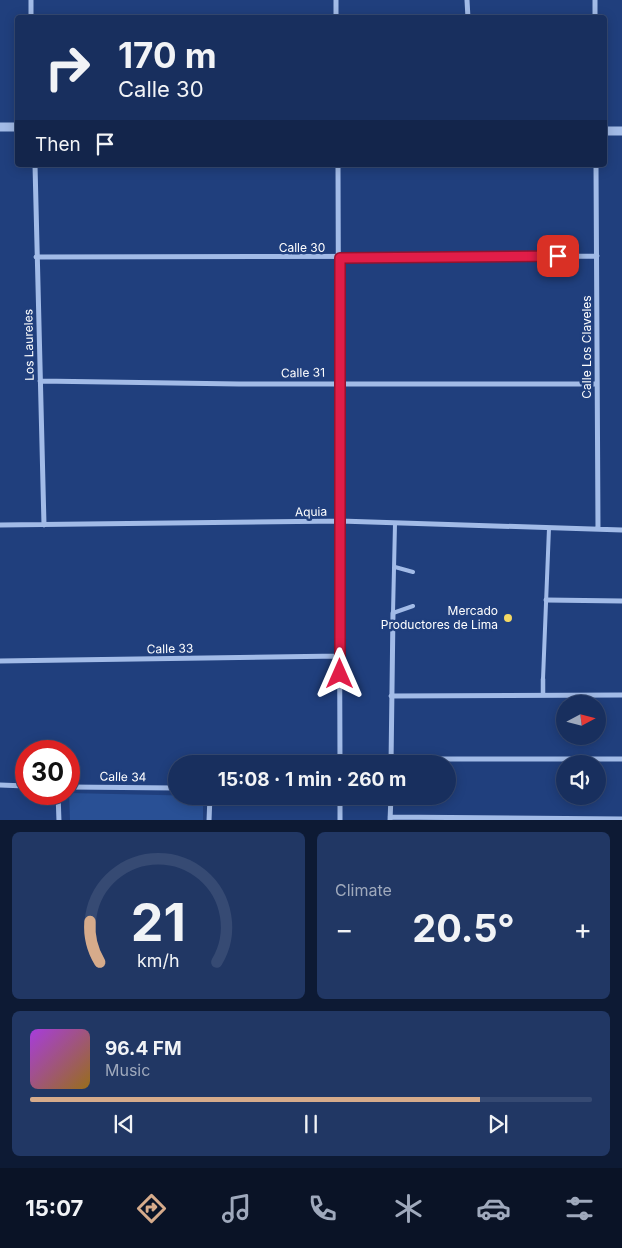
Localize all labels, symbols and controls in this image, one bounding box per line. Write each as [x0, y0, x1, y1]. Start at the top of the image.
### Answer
text: 170 m [118, 34, 217, 76]
icon: right [35, 35, 100, 100]
text: Calle 30 [118, 76, 204, 102]
icon: arrive [91, 130, 119, 158]
text: Then [35, 133, 81, 156]
pin [537, 235, 579, 277]
street label: Calle 30 [279, 240, 325, 255]
icon: arrive [544, 242, 572, 270]
street label: Calle Los Claveles [579, 295, 594, 399]
street label: Los Laureles [20, 309, 37, 381]
street label: Calle 31 [281, 365, 325, 380]
street label: Aquia [295, 504, 327, 519]
place label: Mercado Productores de Lima [381, 603, 498, 632]
marker: Mercado Productores de Lima [502, 612, 514, 624]
street label: Calle 33 [147, 641, 193, 656]
position arrow [313, 647, 365, 699]
north arrow [556, 695, 606, 745]
map controls [556, 695, 606, 805]
speed limit sign: 30 [15, 740, 80, 805]
button: sound [556, 755, 606, 805]
text: 15:08 · 1 min · 260 m [218, 768, 406, 791]
street label: Calle 34 [99, 769, 147, 784]
text: Climate [335, 880, 392, 900]
text: 21 [131, 891, 186, 954]
text: 20.5° [412, 905, 515, 951]
text: − [335, 912, 354, 946]
text: + [573, 912, 592, 946]
text: km/h [137, 950, 180, 971]
text: 96.4 FM [105, 1037, 182, 1060]
text: Music [105, 1060, 150, 1080]
icon: previous [110, 1110, 138, 1138]
icon: pause [297, 1110, 325, 1138]
icon: next [484, 1110, 512, 1138]
icon: directions [134, 1191, 169, 1226]
icon: music [219, 1191, 254, 1226]
icon: phone [305, 1191, 340, 1226]
icon: climate [391, 1191, 426, 1226]
icon: car [476, 1191, 511, 1226]
icon: filters [562, 1191, 597, 1226]
text: 15:07 [25, 1195, 83, 1221]

